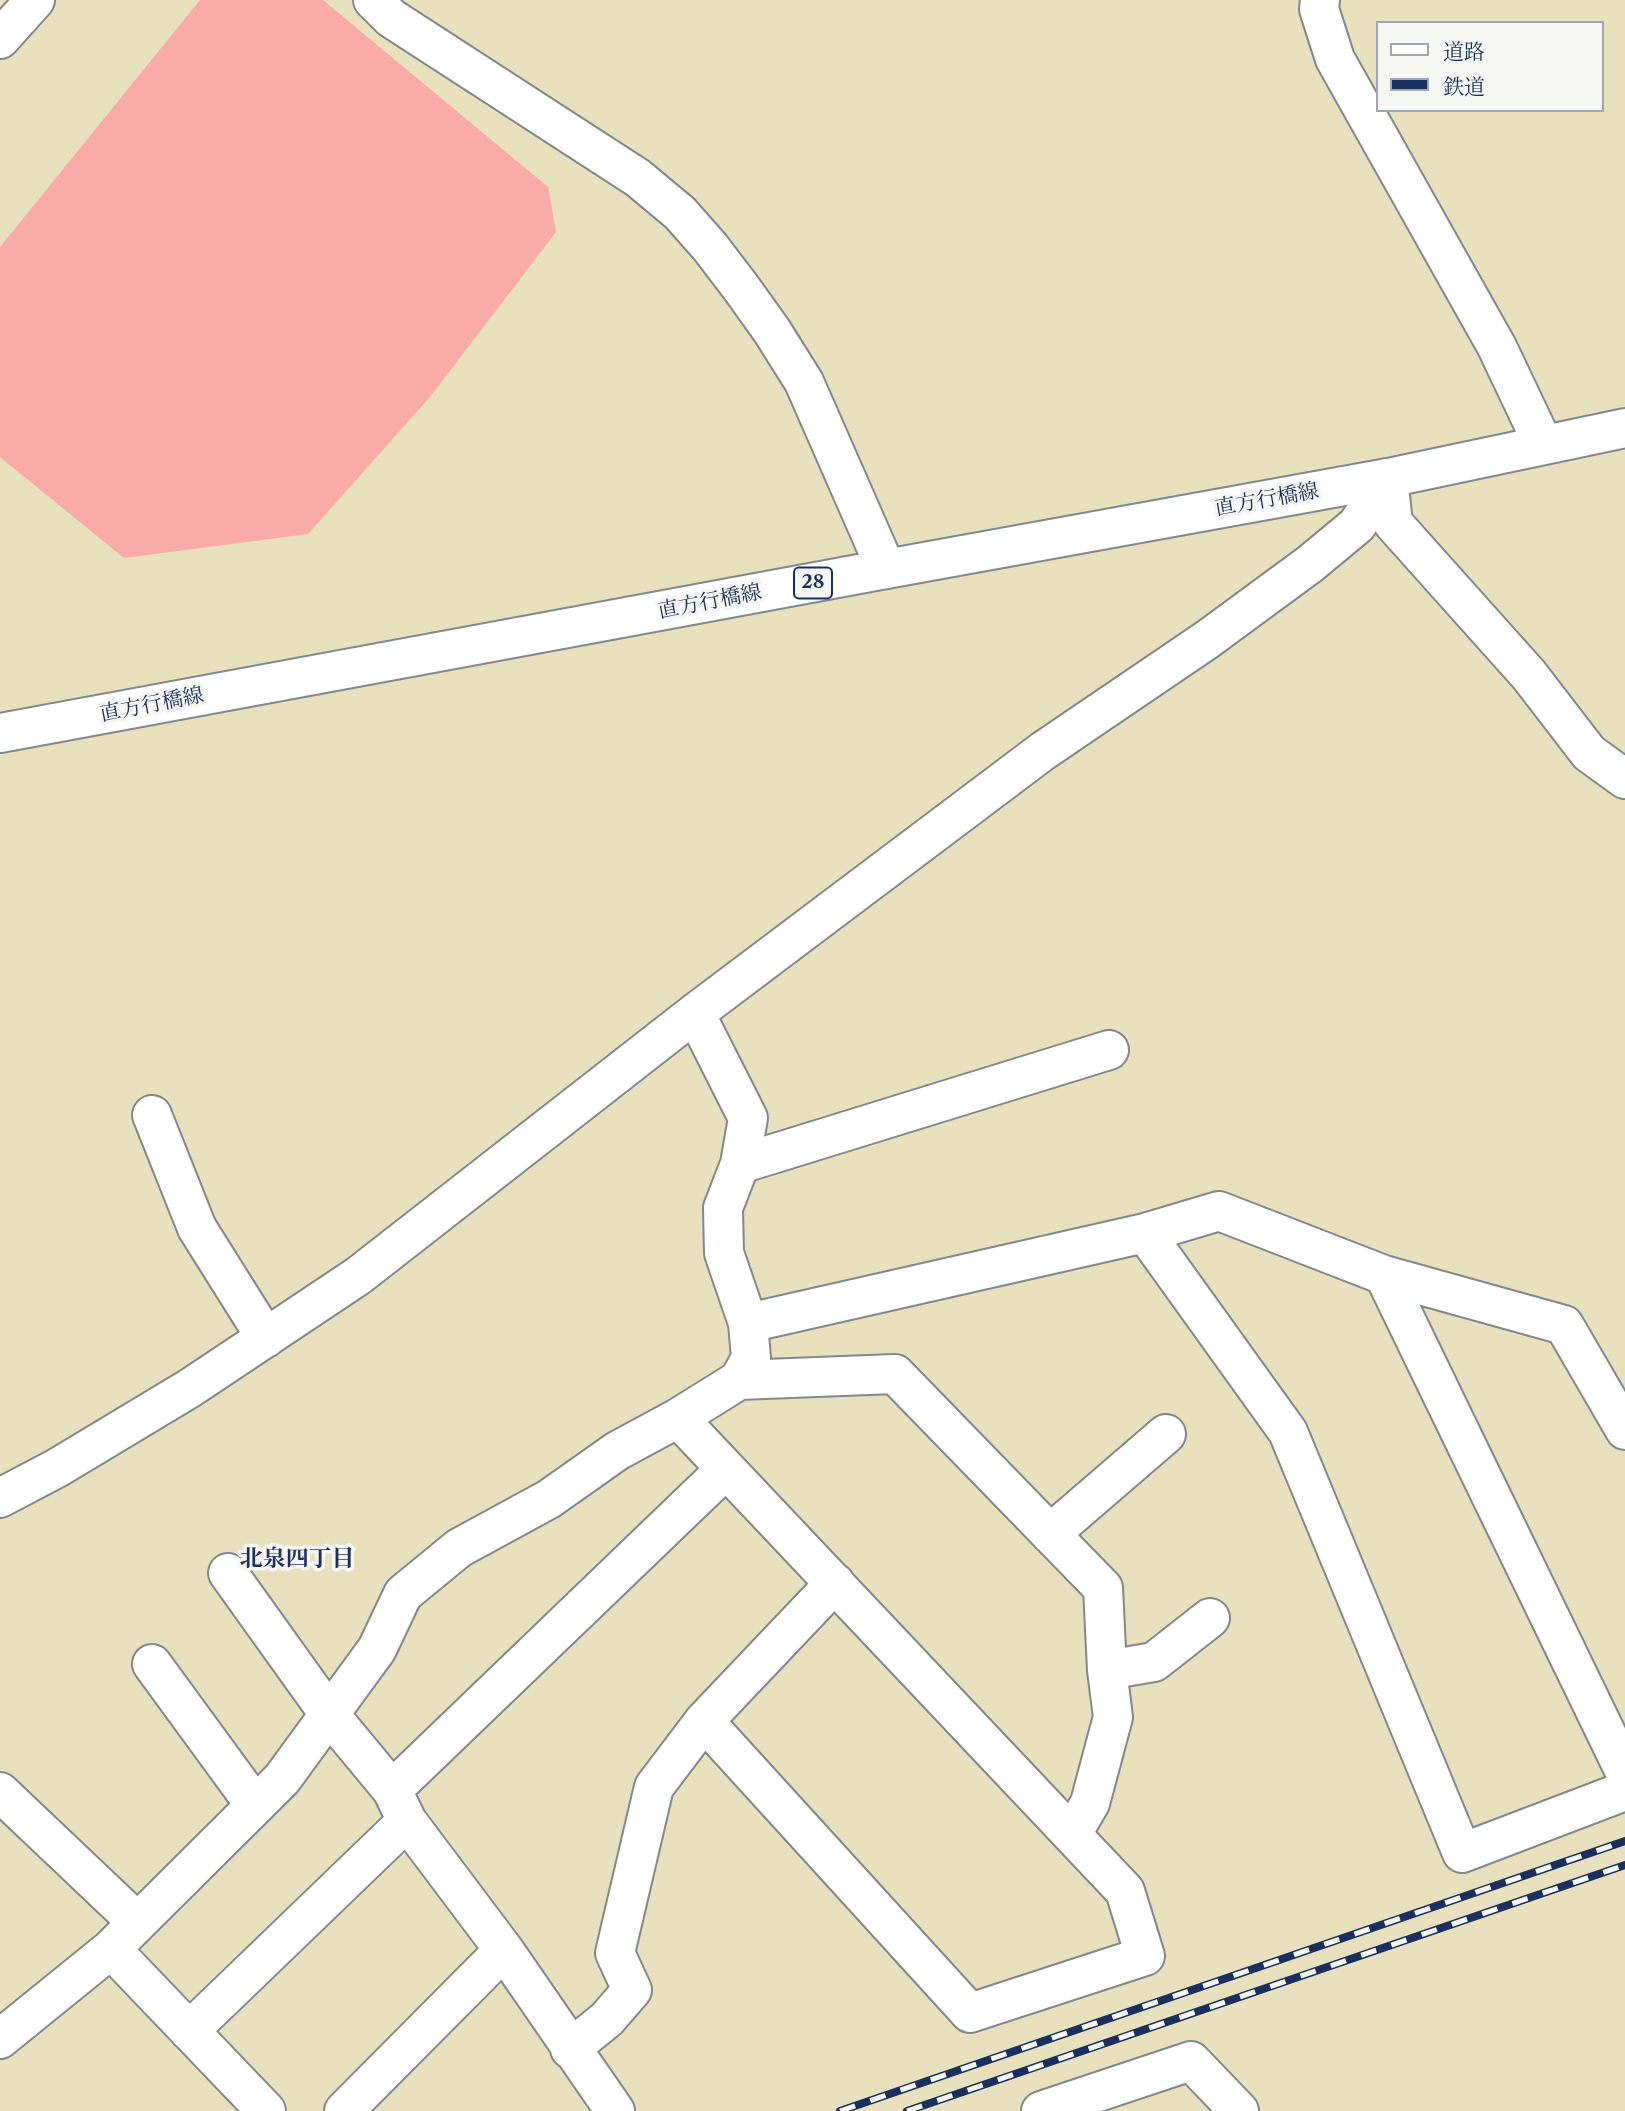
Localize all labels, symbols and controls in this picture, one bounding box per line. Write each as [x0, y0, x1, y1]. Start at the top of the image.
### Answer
legend [1376, 21, 1604, 112]
text: 道路 [1443, 39, 1485, 64]
text: 鉄道 [1443, 74, 1485, 99]
street label: 直方行橋線 [1213, 478, 1321, 522]
road number: 28 [794, 568, 832, 598]
street label: 直方行橋線 [656, 580, 764, 624]
street label: 直方行橋線 [98, 683, 206, 727]
district label: 北泉四丁目 [240, 1545, 354, 1573]

